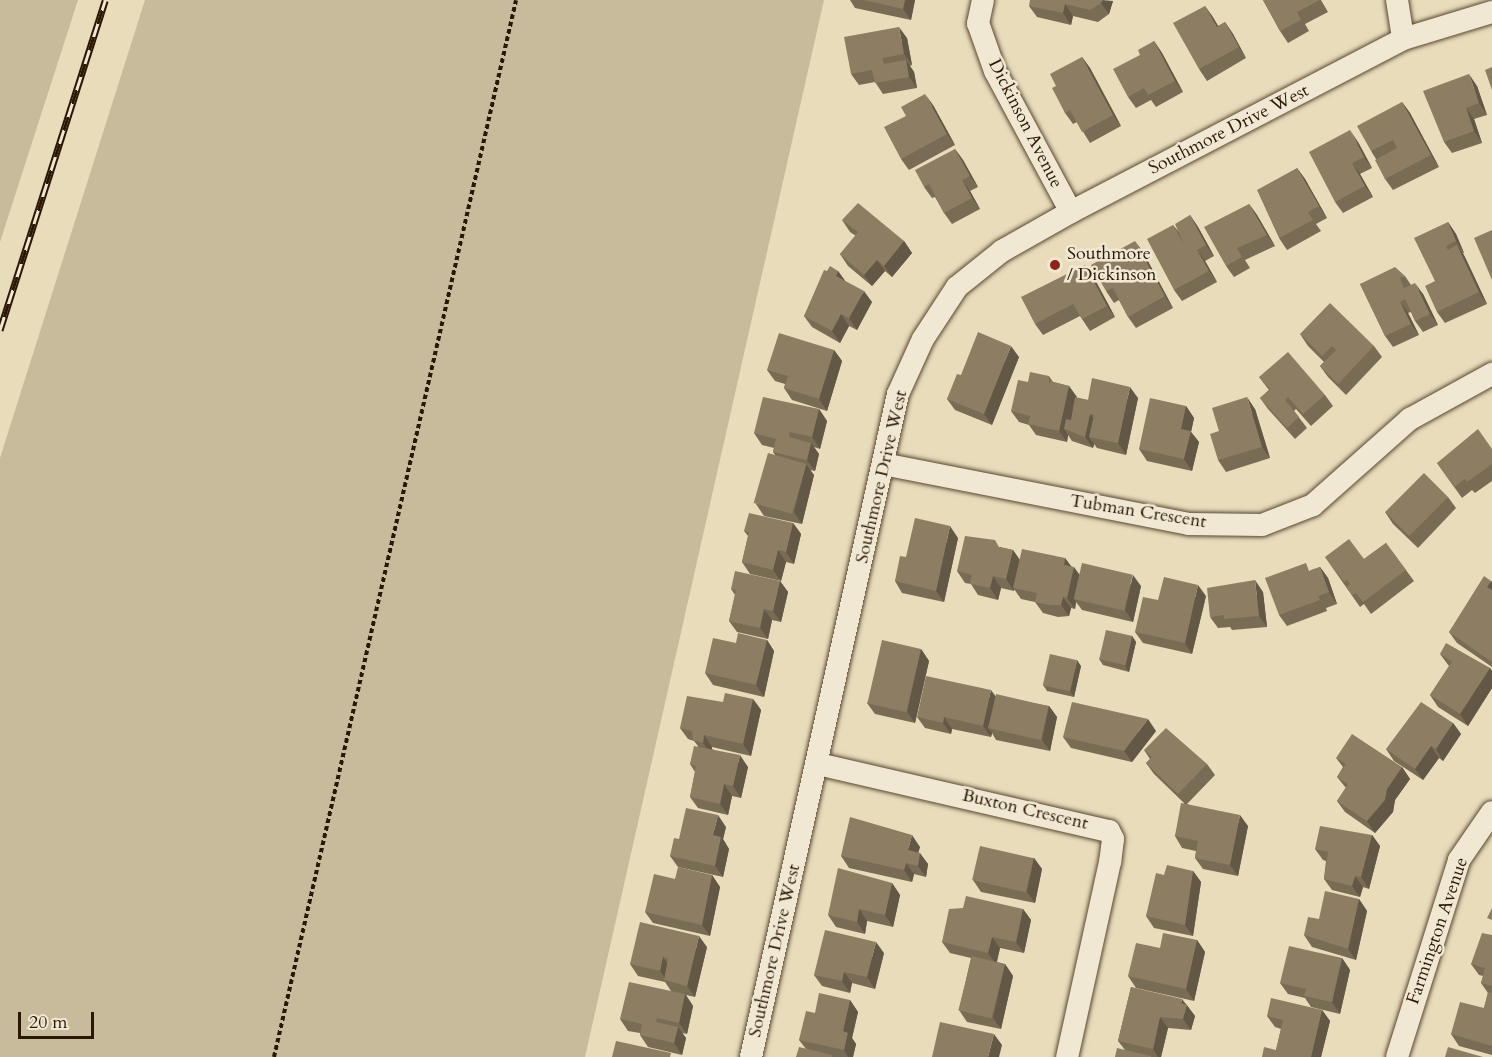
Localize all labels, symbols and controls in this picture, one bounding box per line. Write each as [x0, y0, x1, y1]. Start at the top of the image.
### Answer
street label: Dickinson Avenue [983, 56, 1067, 192]
street label: Southmore Drive West [1145, 80, 1313, 180]
place label: Southmore / Dickinson [1067, 244, 1156, 286]
marker: Southmore / Dickinson [1048, 258, 1062, 272]
street label: Southmore Drive West [852, 388, 912, 566]
street label: Tubman Crescent [1068, 491, 1208, 533]
street label: Buxton Crescent [960, 785, 1090, 835]
street label: Farmington Avenue [1403, 855, 1473, 1007]
street label: Southmore Drive West [745, 862, 805, 1040]
scale bar [21, 1000, 98, 1038]
text: 20 m [29, 1010, 68, 1035]

